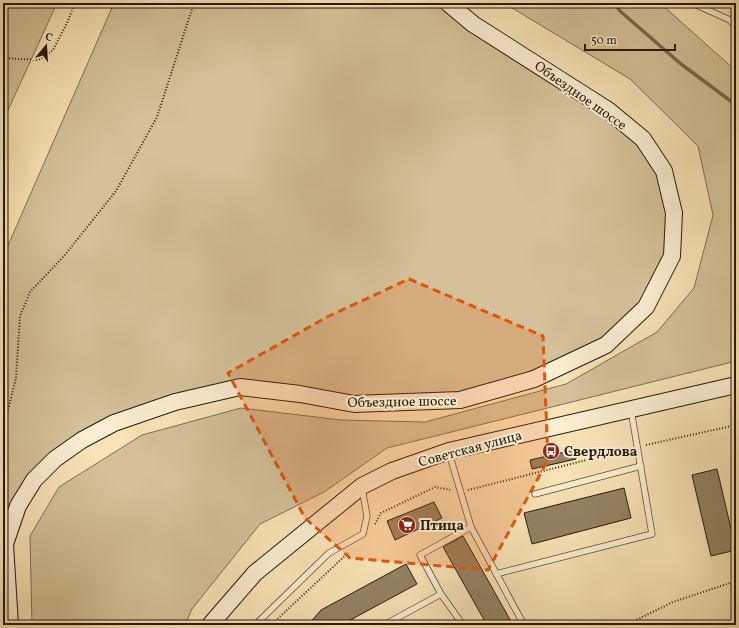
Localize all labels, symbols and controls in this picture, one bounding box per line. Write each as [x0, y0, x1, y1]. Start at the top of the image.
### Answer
north arrow [26, 26, 66, 66]
scale bar [585, 26, 675, 52]
text: С [43, 30, 54, 46]
text: 50 m [591, 33, 617, 49]
street label: Объездное шоссе [530, 57, 631, 135]
street label: Объездное шоссе [347, 392, 457, 413]
street label: Советская улица [416, 426, 524, 472]
bus stop icon: Свердлова [541, 441, 561, 461]
place label: Свердлова [564, 443, 638, 462]
supermarket icon: Птица [397, 515, 417, 535]
place label: Птица [420, 517, 465, 536]

